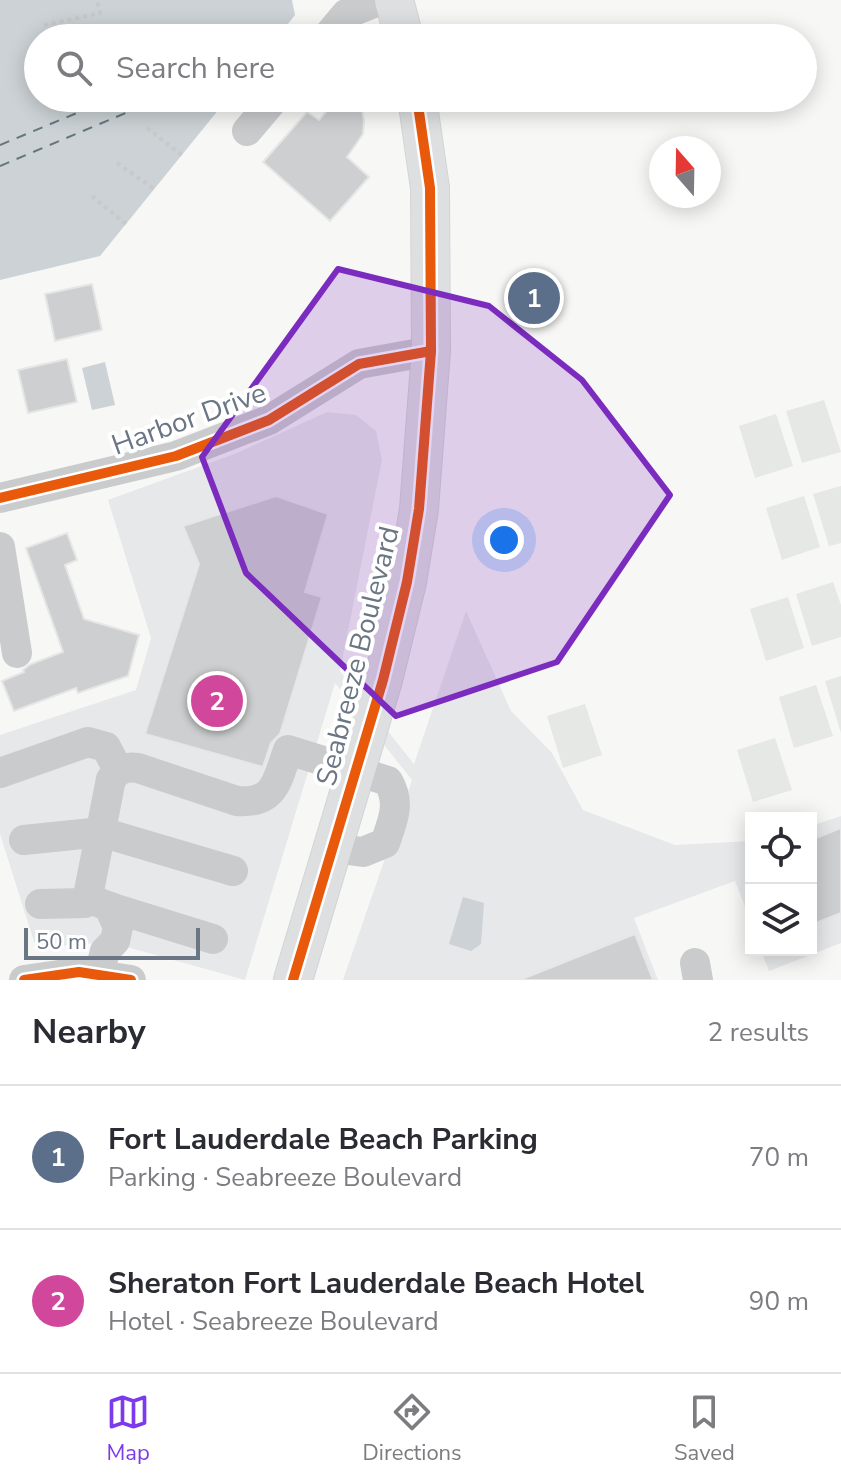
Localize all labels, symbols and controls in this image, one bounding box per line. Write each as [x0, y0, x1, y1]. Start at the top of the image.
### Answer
search box [24, 24, 817, 112]
icon: search [52, 46, 96, 90]
text: Search here [116, 48, 275, 89]
north arrow [649, 136, 721, 208]
pin: 1 [508, 268, 560, 328]
street label: Harbor Drive [107, 373, 271, 465]
your location [484, 520, 524, 560]
street label: Seabreeze Boulevard [307, 522, 409, 790]
pin: 2 [191, 671, 243, 731]
map controls [745, 812, 817, 956]
button: locate [745, 812, 817, 884]
button: layers [745, 884, 817, 956]
scale bar [24, 924, 200, 960]
text: 50 m [36, 927, 87, 957]
text: Nearby [32, 1009, 146, 1055]
text: 2 results [708, 1015, 809, 1050]
text: Fort Lauderdale Beach Parking [108, 1119, 538, 1160]
text: 1 [50, 1140, 66, 1175]
text: 70 m [749, 1140, 809, 1175]
text: Parking · Seabreeze Boulevard [108, 1160, 462, 1195]
text: Sheraton Fort Lauderdale Beach Hotel [108, 1263, 644, 1304]
text: 2 [50, 1284, 66, 1319]
text: 90 m [749, 1284, 809, 1319]
text: Hotel · Seabreeze Boulevard [108, 1304, 439, 1339]
tab: Map [106, 1390, 150, 1468]
tab: Directions [363, 1390, 462, 1468]
tab: Saved [674, 1390, 735, 1468]

